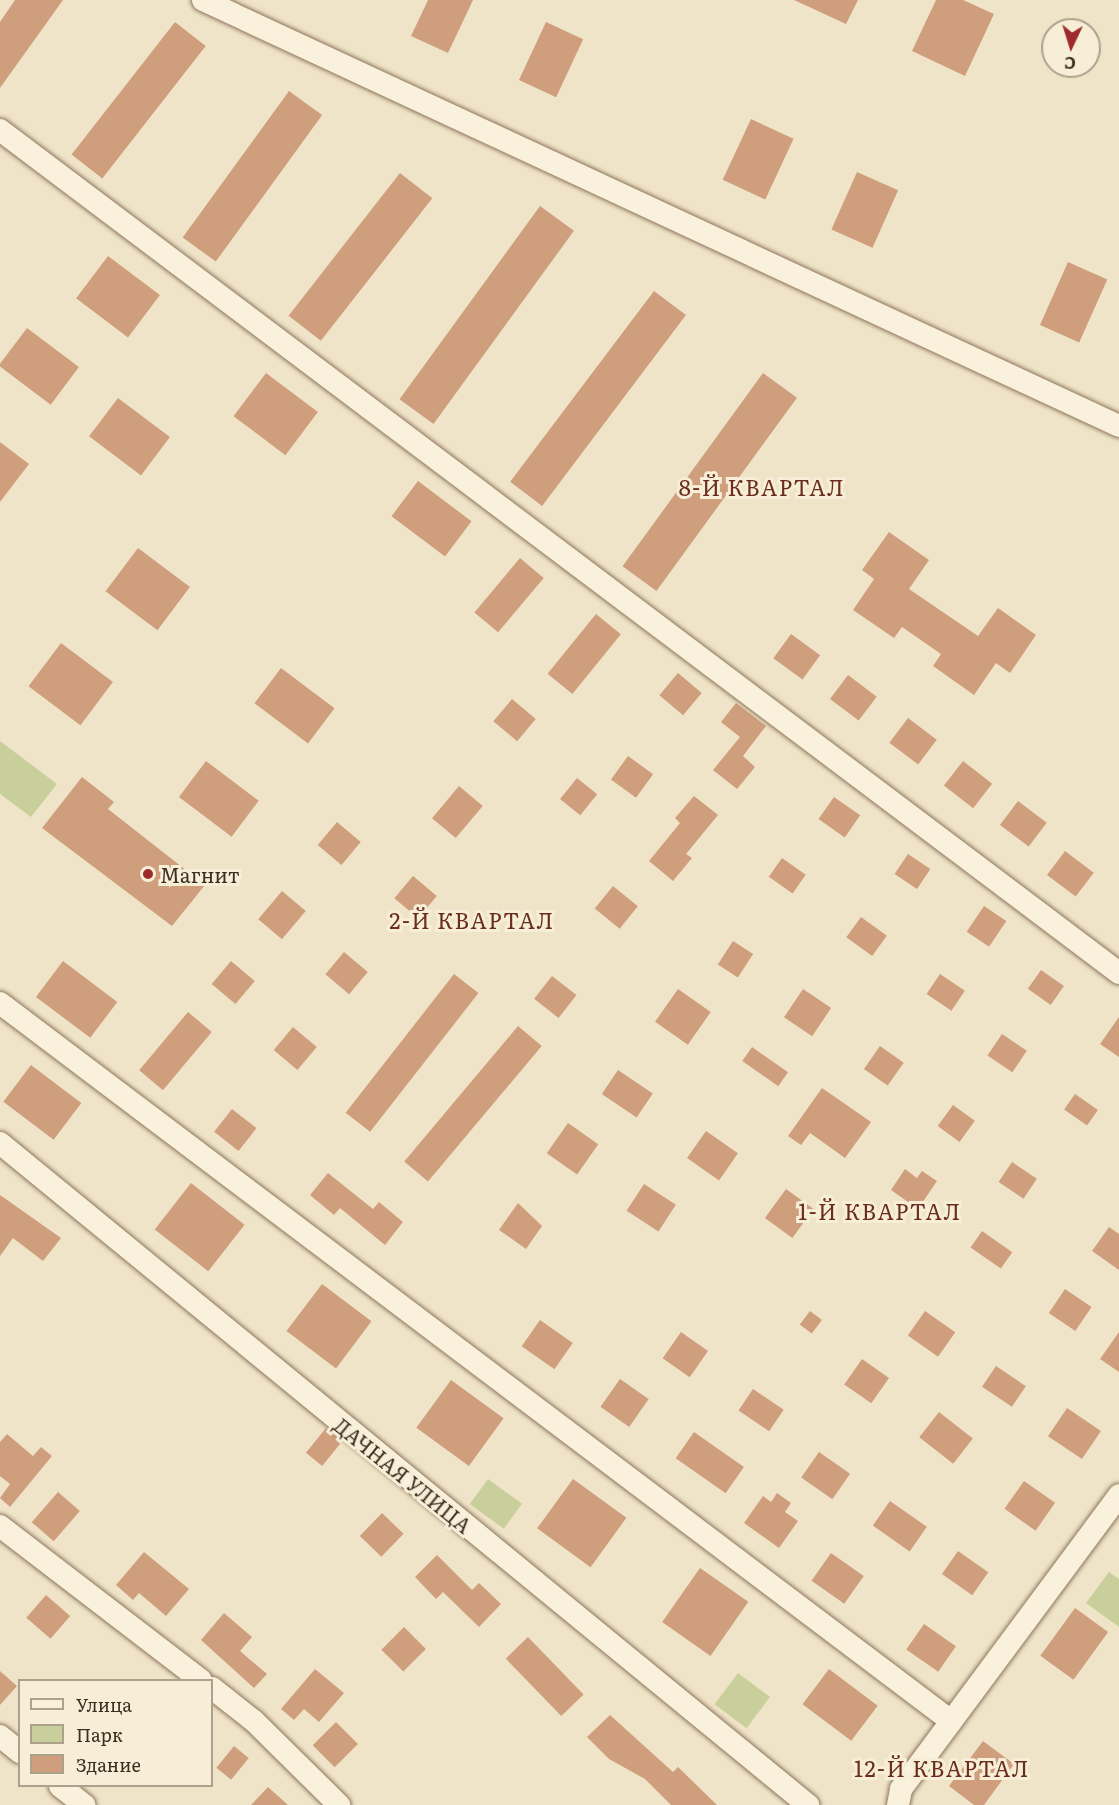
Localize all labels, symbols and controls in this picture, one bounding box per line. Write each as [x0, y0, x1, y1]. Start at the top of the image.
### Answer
north arrow [1041, 18, 1101, 78]
text: С [1063, 52, 1076, 76]
district label: 8-Й КВАРТАЛ [679, 474, 845, 500]
place label: Магнит [160, 862, 240, 886]
marker: Магнит [141, 867, 155, 881]
district label: 2-Й КВАРТАЛ [389, 907, 555, 933]
district label: 1-Й КВАРТАЛ [798, 1198, 962, 1224]
street label: ДАЧНАЯ УЛИЦА [330, 1412, 476, 1538]
legend [18, 1679, 213, 1787]
text: Улица [76, 1691, 132, 1718]
text: Парк [76, 1721, 123, 1748]
text: Здание [76, 1751, 141, 1778]
district label: 12-Й КВАРТАЛ [854, 1755, 1030, 1781]

